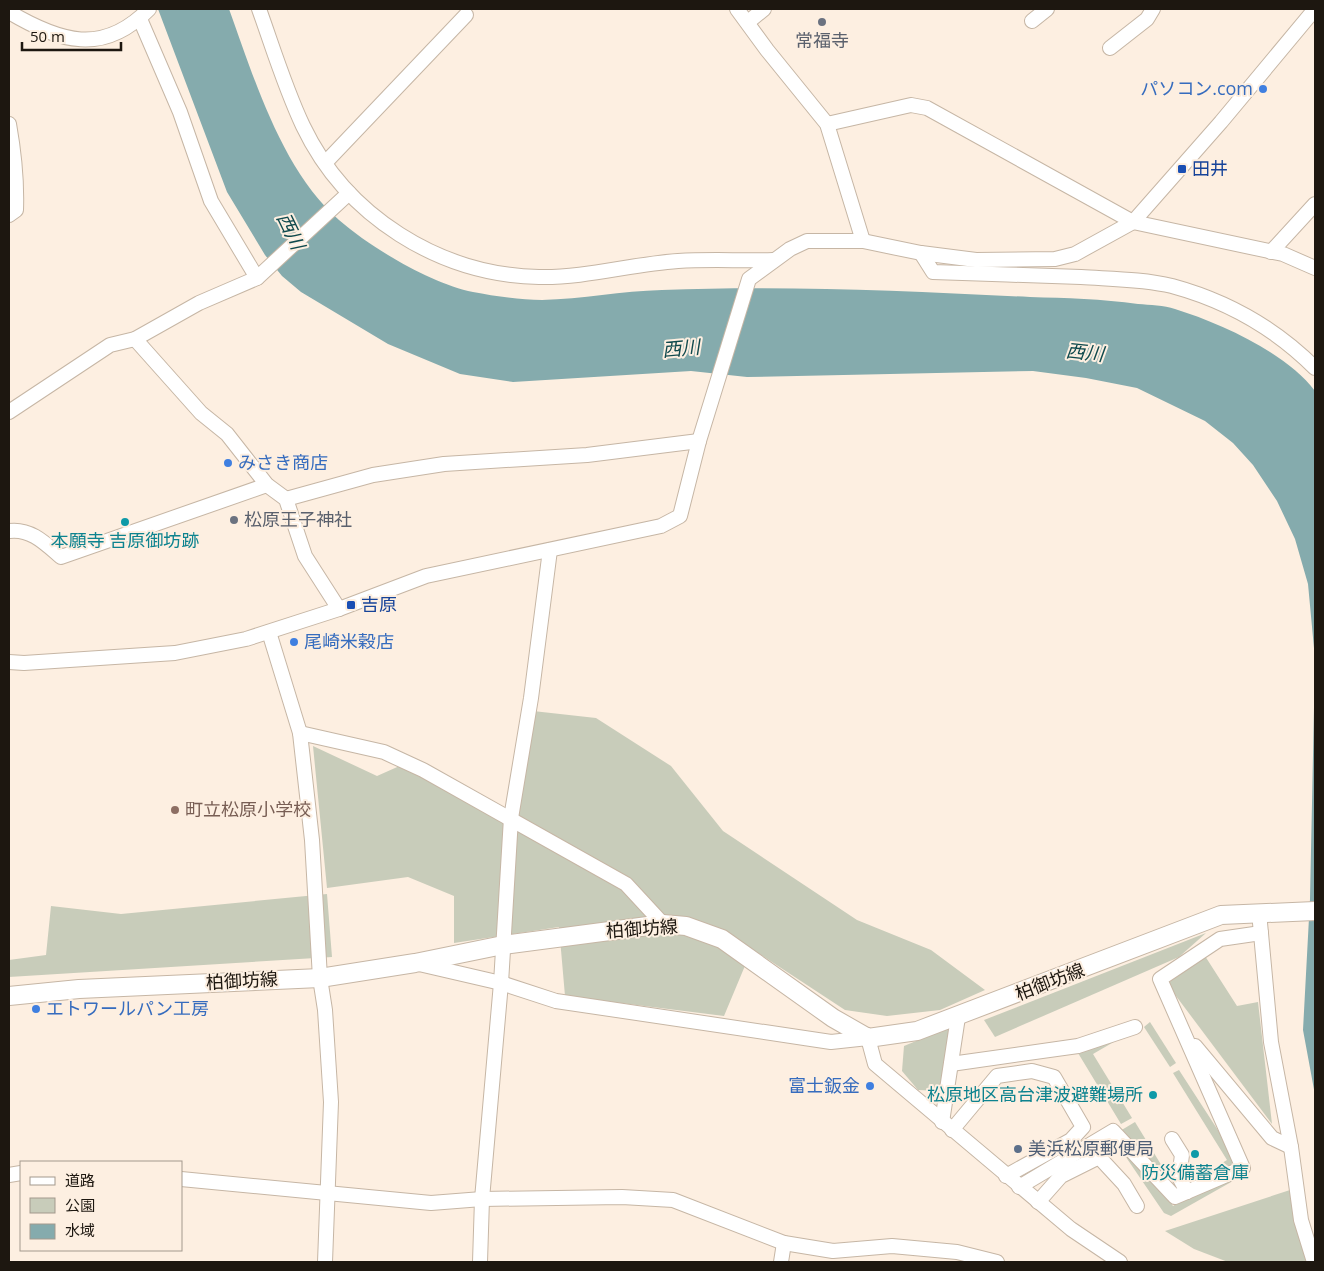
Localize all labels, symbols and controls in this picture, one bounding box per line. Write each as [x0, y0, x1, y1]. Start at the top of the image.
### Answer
marker: 常福寺 [816, 16, 828, 28]
scale bar [22, 20, 121, 52]
text: 50 m [30, 26, 65, 46]
place label: 常福寺 [795, 28, 849, 52]
place label: パソコン.com [1140, 76, 1253, 100]
marker: パソコン.com [1257, 83, 1269, 95]
place label: 田井 [1192, 156, 1228, 180]
marker: 田井 [1176, 163, 1188, 175]
water label: 西川 [271, 208, 312, 256]
water label: 西川 [661, 333, 703, 363]
water label: 西川 [1065, 337, 1107, 367]
place label: みさき商店 [238, 450, 328, 474]
marker: みさき商店 [222, 457, 234, 469]
place label: 松原王子神社 [244, 507, 352, 531]
marker: 松原王子神社 [228, 514, 240, 526]
marker: 本願寺 吉原御坊跡 [119, 516, 131, 528]
place label: 本願寺 吉原御坊跡 [51, 528, 199, 552]
place label: 吉原 [361, 592, 397, 616]
marker: 吉原 [345, 599, 357, 611]
place label: 尾崎米穀店 [304, 629, 394, 653]
marker: 尾崎米穀店 [288, 636, 300, 648]
place label: 町立松原小学校 [185, 797, 311, 821]
marker: 町立松原小学校 [169, 804, 181, 816]
street label: 柏御坊線 [605, 914, 679, 942]
street label: 柏御坊線 [1012, 957, 1088, 1005]
street label: 柏御坊線 [205, 966, 279, 994]
place label: エトワールパン工房 [46, 996, 209, 1020]
marker: エトワールパン工房 [30, 1003, 42, 1015]
place label: 富士鈑金 [788, 1073, 860, 1097]
marker: 富士鈑金 [864, 1080, 876, 1092]
place label: 松原地区高台津波避難場所 [927, 1082, 1143, 1106]
marker: 松原地区高台津波避難場所 [1147, 1089, 1159, 1101]
place label: 美浜松原郵便局 [1028, 1136, 1154, 1160]
marker: 美浜松原郵便局 [1012, 1143, 1024, 1155]
marker: 防災備蓄倉庫 [1189, 1148, 1201, 1160]
place label: 防災備蓄倉庫 [1141, 1160, 1249, 1184]
legend [20, 1161, 182, 1251]
text: 道路 [65, 1170, 95, 1190]
text: 公園 [65, 1195, 95, 1215]
text: 水域 [65, 1220, 95, 1240]

